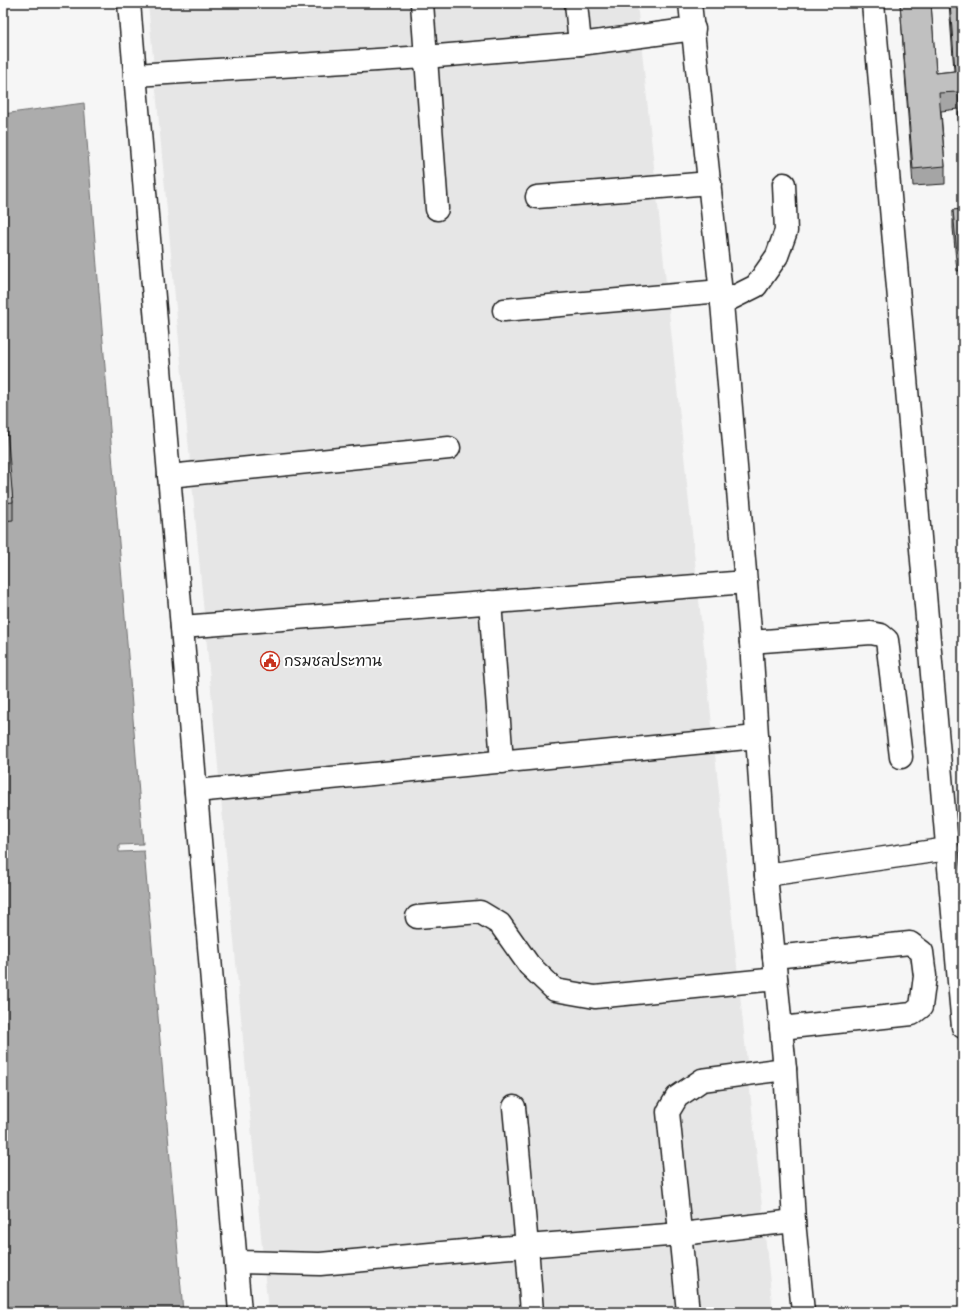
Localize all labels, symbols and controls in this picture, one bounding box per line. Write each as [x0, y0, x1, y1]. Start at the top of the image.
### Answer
public building icon: กรมชลประทาน [259, 650, 281, 672]
place label: กรมชลประทาน [284, 652, 382, 672]

